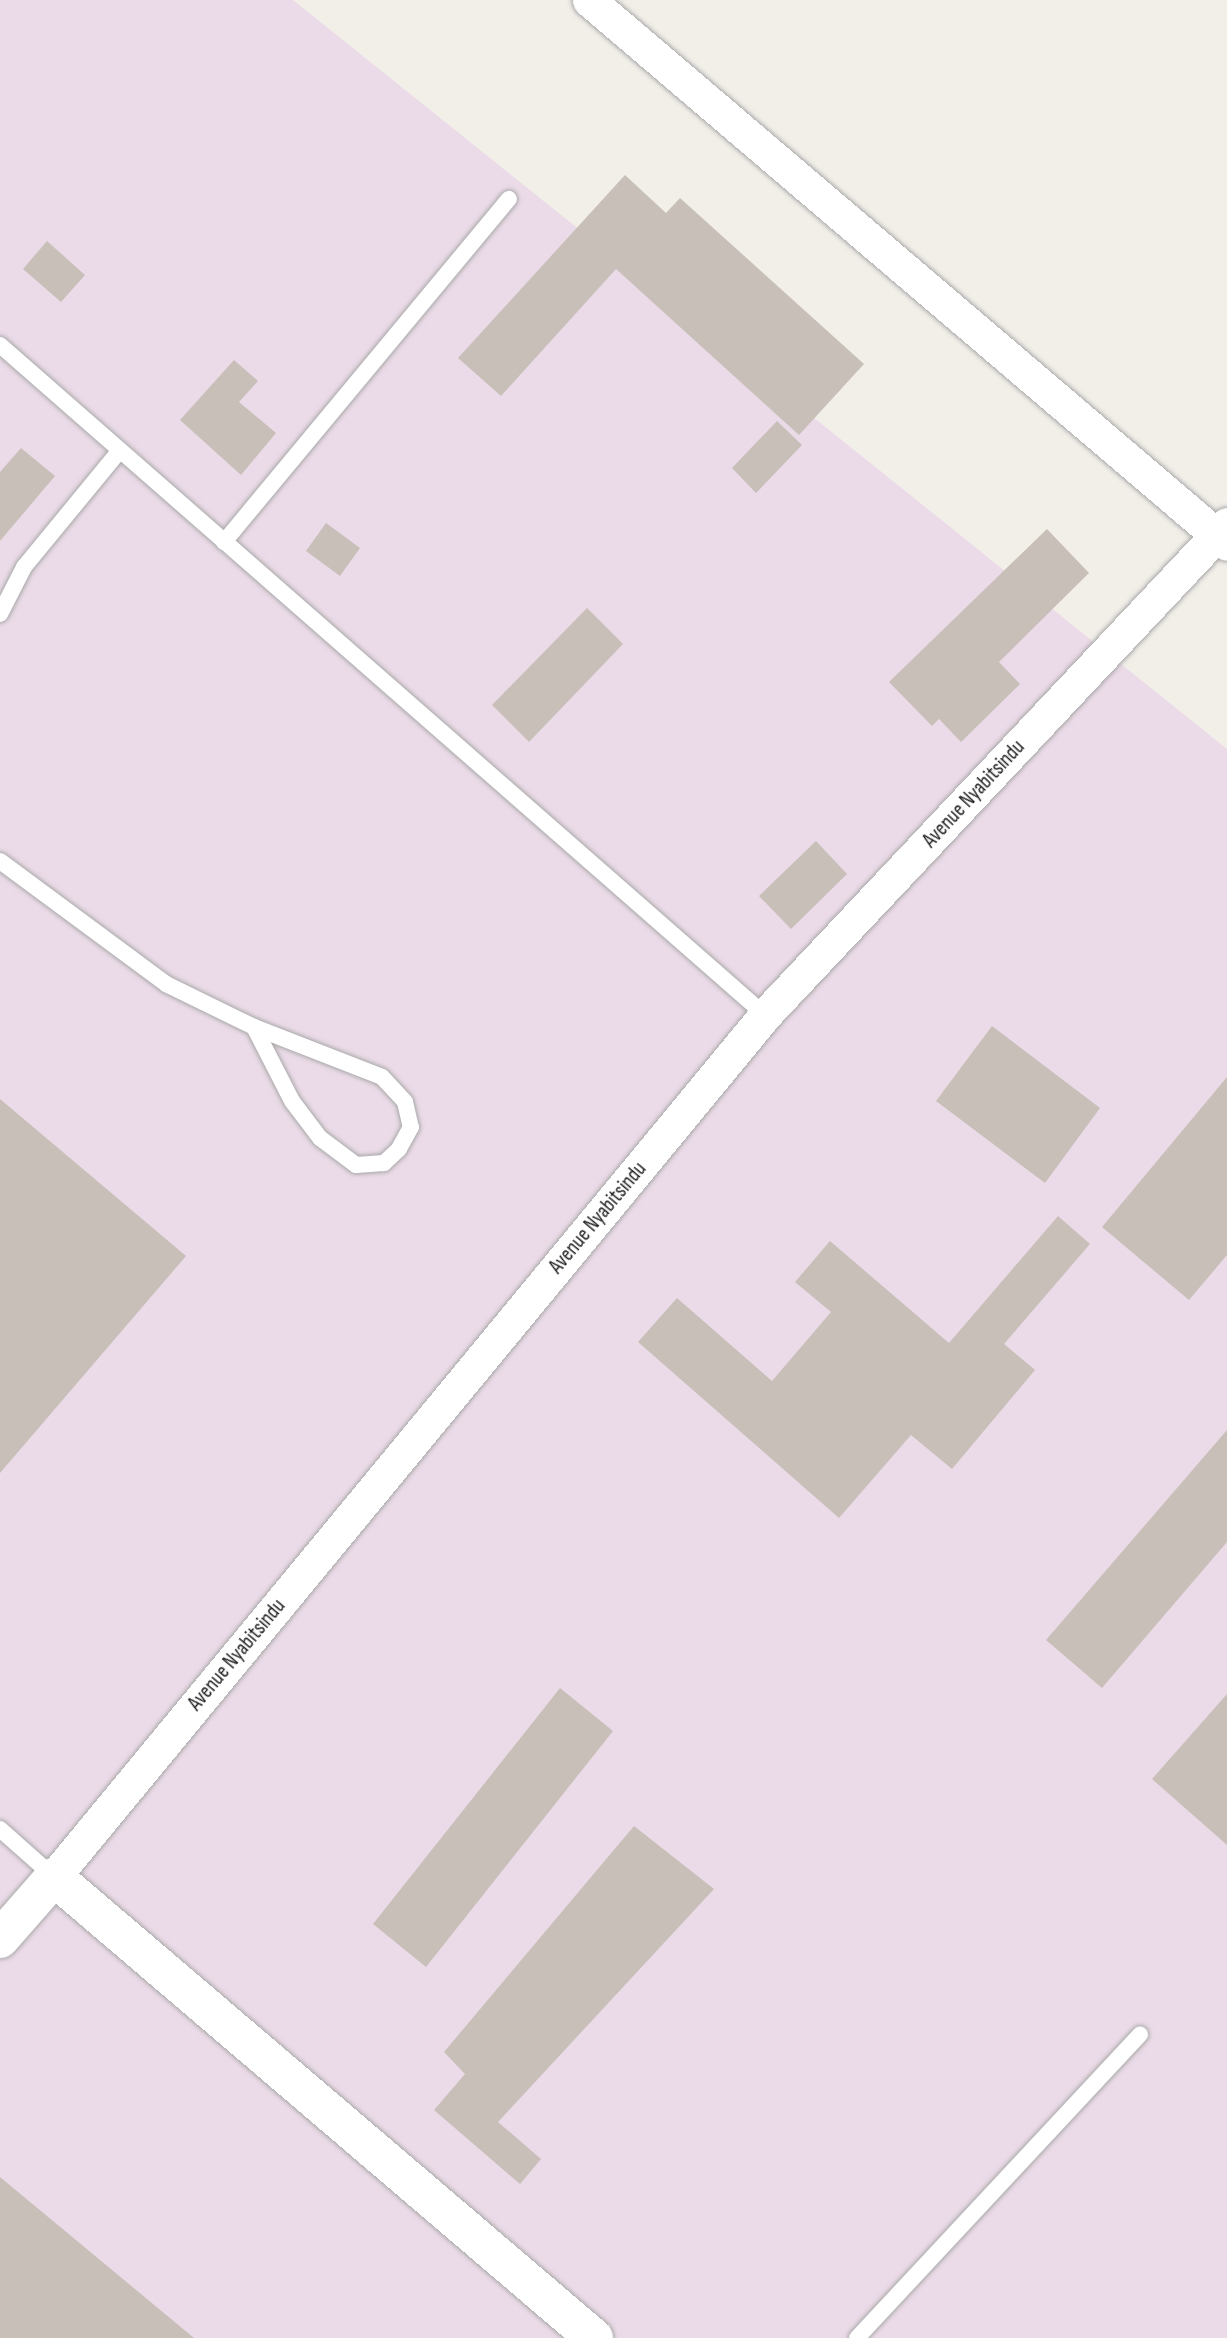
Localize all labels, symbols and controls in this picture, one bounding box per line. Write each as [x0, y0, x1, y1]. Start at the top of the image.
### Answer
street label: Avenue Nyabitsindu [918, 735, 1030, 853]
street label: Avenue Nyabitsindu [544, 1157, 652, 1279]
street label: Avenue Nyabitsindu [183, 1594, 291, 1716]

